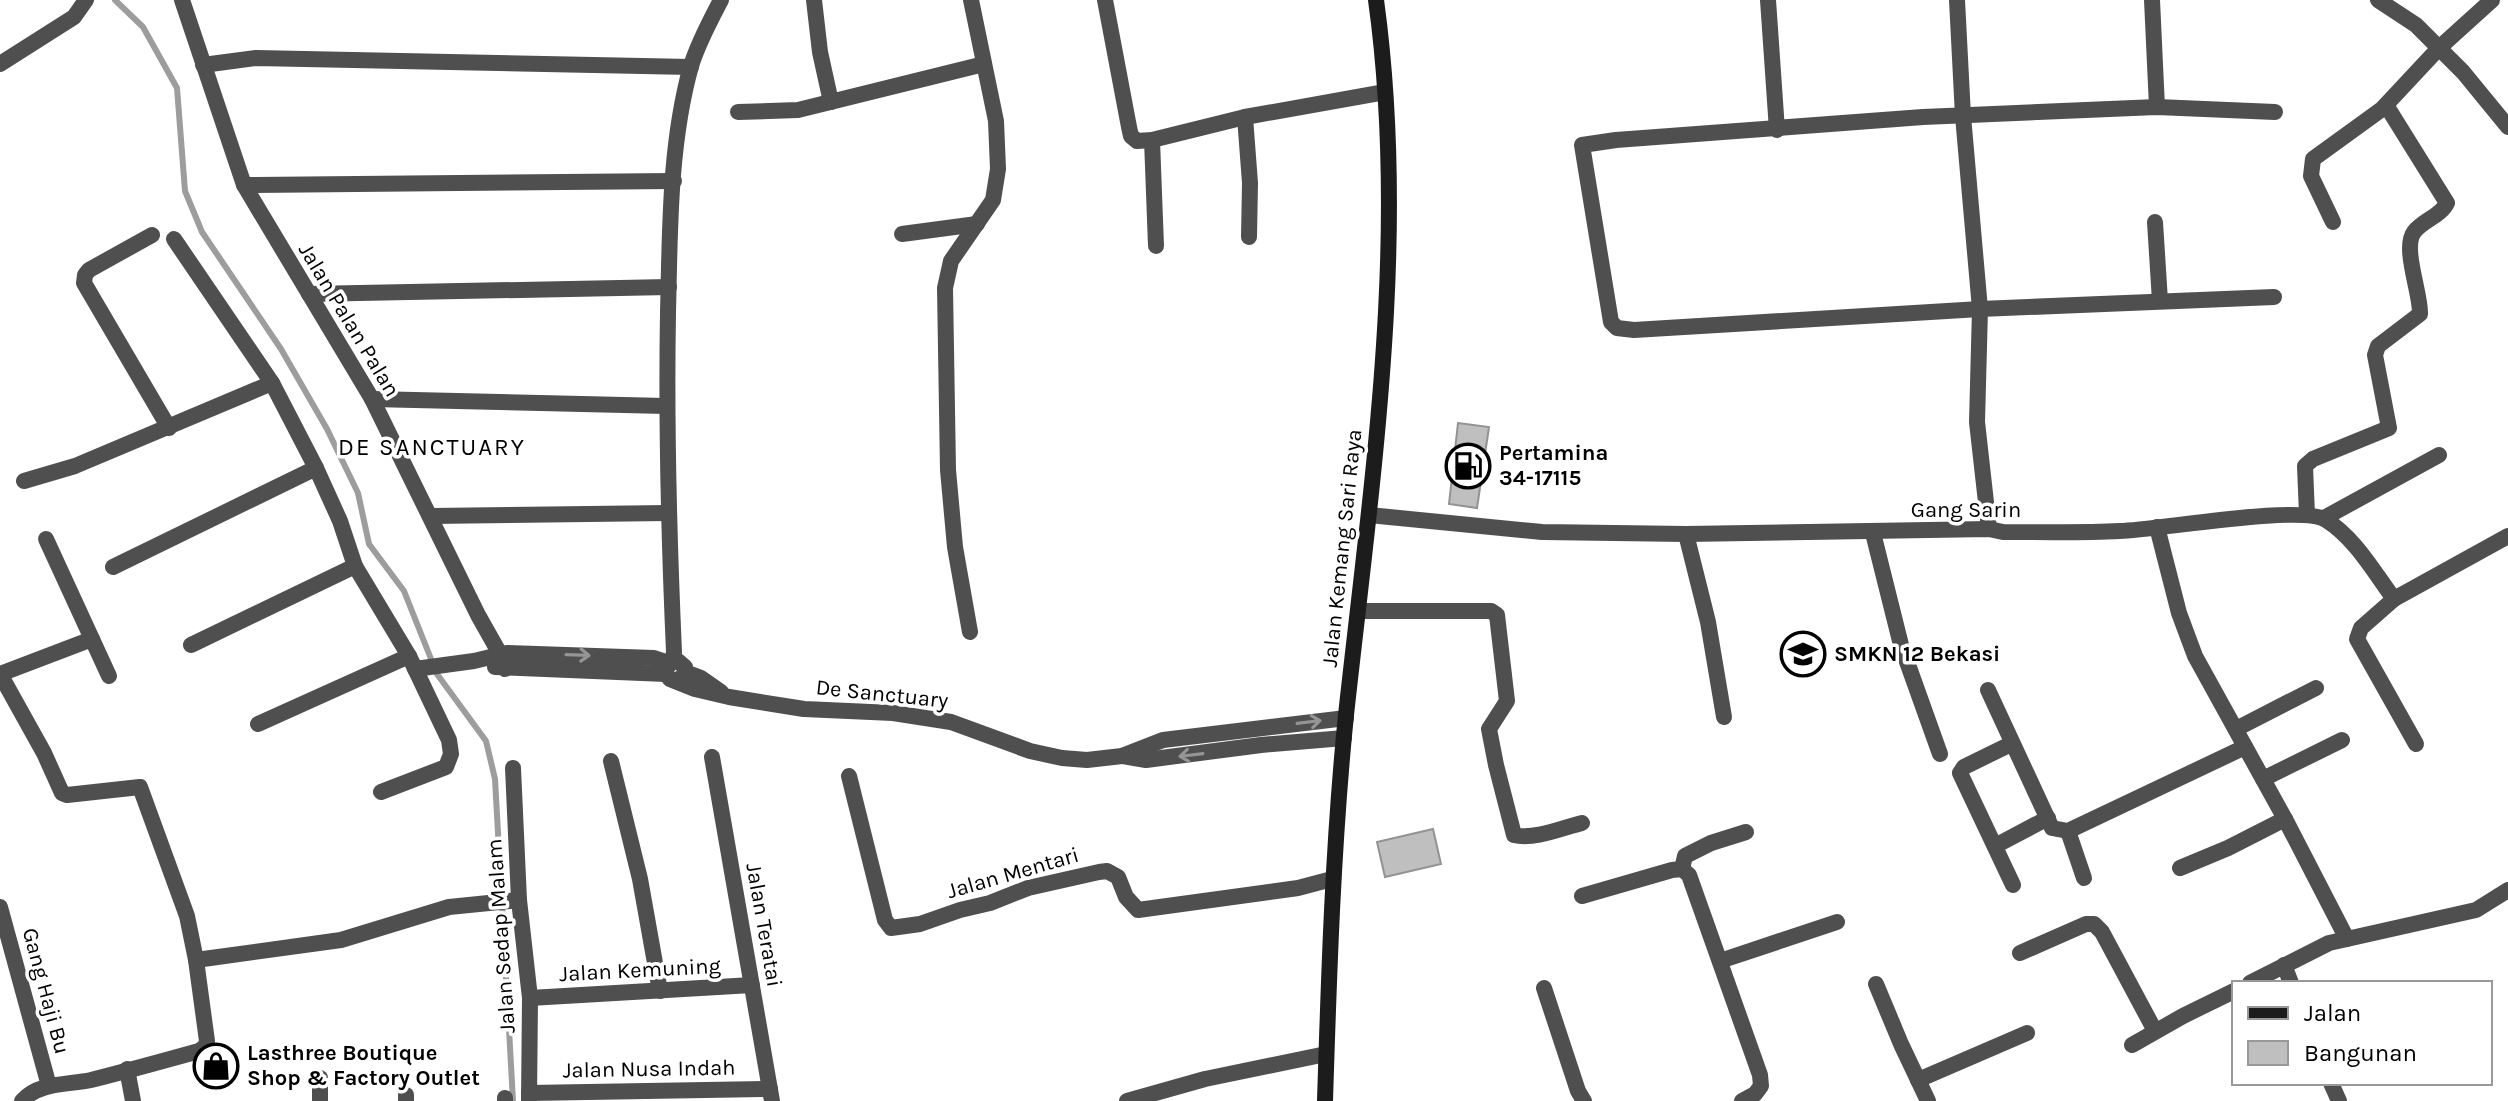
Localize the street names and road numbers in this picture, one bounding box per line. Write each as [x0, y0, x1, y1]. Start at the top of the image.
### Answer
street label: Jalan Palan Palan [293, 238, 405, 402]
street label: Jalan Kemang Sari Raya [1317, 428, 1367, 668]
street label: Gang Sarin [1911, 497, 2021, 523]
street label: De Sanctuary [815, 674, 949, 714]
street label: Jalan Sedap Malam [481, 838, 521, 1034]
street label: Jalan Mentari [944, 842, 1082, 904]
street label: Jalan Teratai [740, 861, 788, 989]
street label: Gang Haji Bu [17, 925, 75, 1057]
street label: Jalan Kemuning [559, 953, 722, 987]
street label: Jalan Nusa Indah [562, 1054, 736, 1084]

